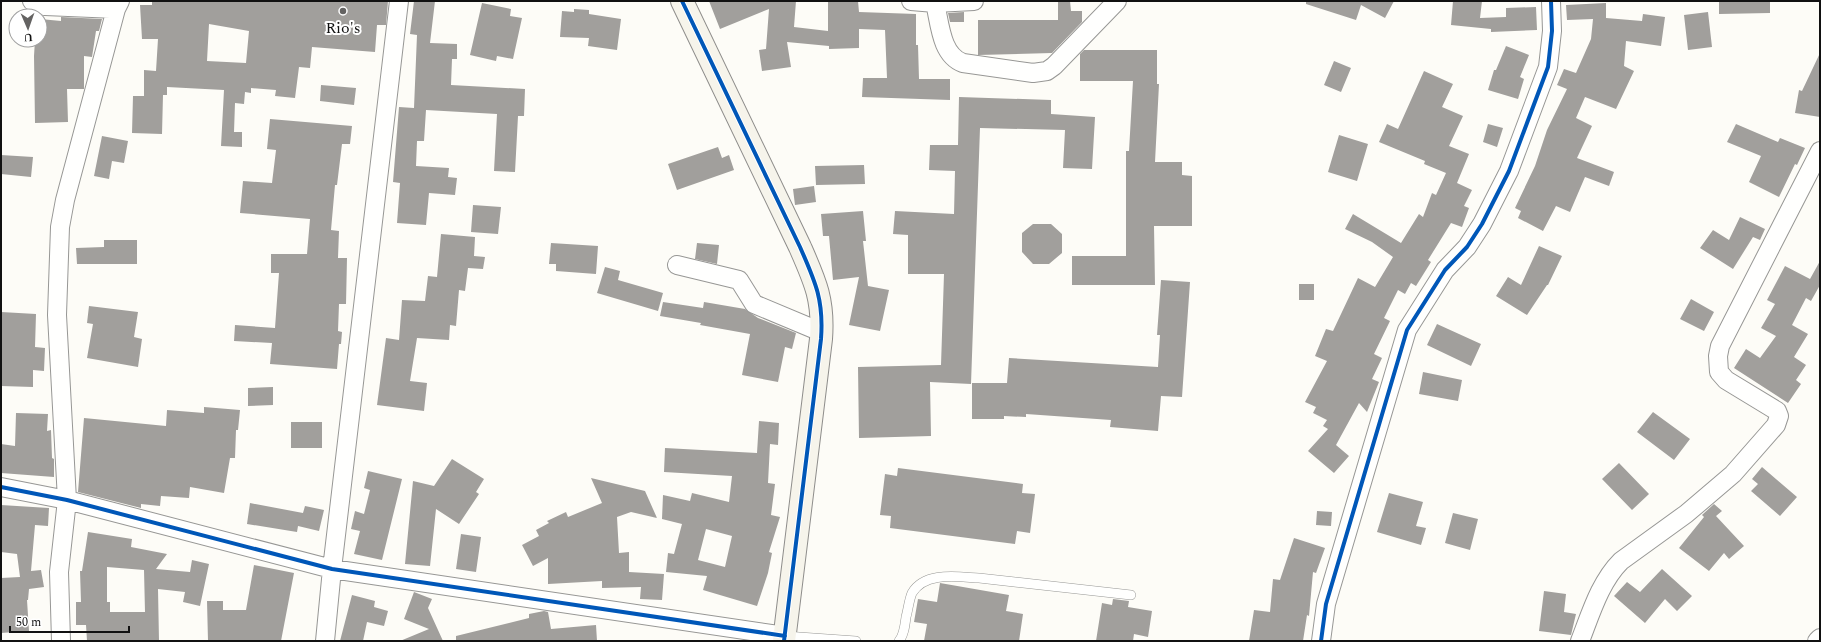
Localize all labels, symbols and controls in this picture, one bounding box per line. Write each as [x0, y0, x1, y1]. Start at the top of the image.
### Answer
marker: Rio's [338, 6, 348, 16]
north arrow [8, 8, 48, 48]
place label: Rio's [325, 16, 361, 40]
text: U [23, 29, 33, 46]
scale bar [10, 608, 129, 634]
text: 50 m [16, 613, 41, 632]

